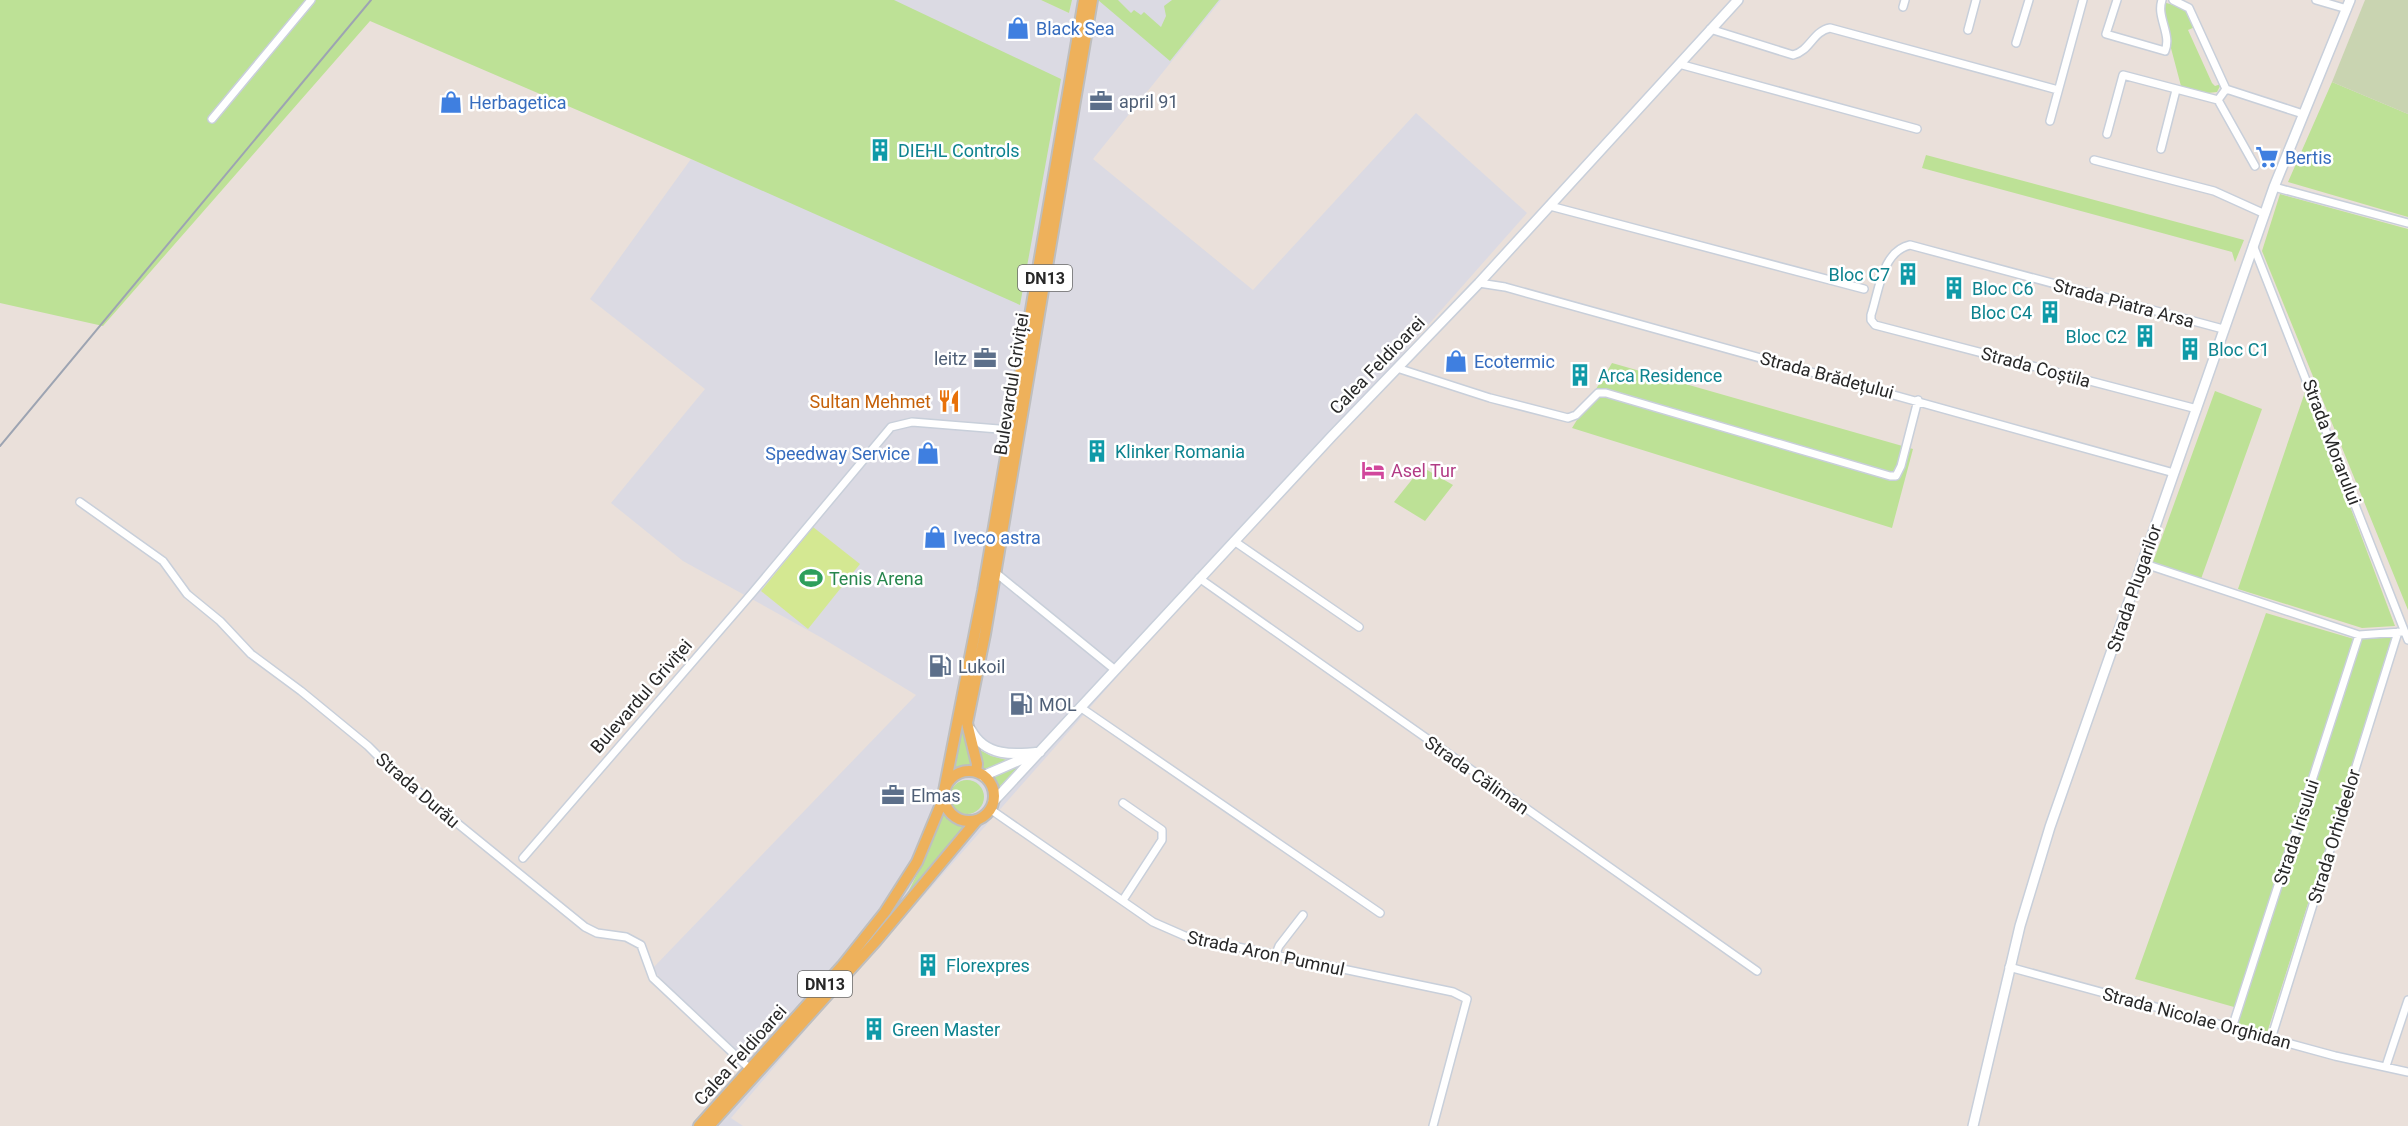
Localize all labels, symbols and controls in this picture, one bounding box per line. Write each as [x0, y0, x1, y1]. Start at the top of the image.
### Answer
shop icon: Black Sea [1005, 15, 1031, 41]
place label: Black Sea [1036, 18, 1114, 39]
office icon: april 91 [1088, 88, 1114, 114]
shop icon: Herbagetica [438, 89, 464, 115]
place label: april 91 [1119, 91, 1178, 112]
place label: Herbagetica [469, 92, 567, 113]
building icon: DIEHL Controls [867, 137, 893, 163]
place label: DIEHL Controls [898, 140, 1020, 161]
supermarket icon: Bertis [2254, 144, 2280, 170]
place label: Bertis [2285, 147, 2332, 168]
building icon: Bloc C7 [1895, 261, 1921, 287]
place label: Bloc C7 [1828, 264, 1890, 285]
road number: DN13 [1018, 265, 1072, 291]
street label: Strada Piatra Arsa [2051, 274, 2197, 332]
building icon: Bloc C6 [1941, 275, 1967, 301]
place label: Bloc C6 [1972, 278, 2034, 299]
building icon: Bloc C4 [2037, 299, 2063, 325]
place label: Bloc C4 [1970, 302, 2032, 323]
street label: Bulevardul Griviței [989, 311, 1034, 457]
street label: Calea Feldioarei [1325, 312, 1429, 418]
building icon: Bloc C2 [2132, 323, 2158, 349]
place label: Bloc C2 [2065, 326, 2127, 347]
building icon: Bloc C1 [2177, 336, 2203, 362]
place label: Bloc C1 [2208, 339, 2270, 360]
street label: Strada Coștila [1979, 342, 2093, 393]
office icon: leitz [972, 345, 998, 371]
street label: Strada Brădețului [1758, 347, 1896, 404]
place label: leitz [934, 348, 967, 369]
shop icon: Ecotermic [1443, 348, 1469, 374]
place label: Ecotermic [1474, 351, 1555, 372]
building icon: Arca Residence [1567, 362, 1593, 388]
place label: Arca Residence [1598, 365, 1722, 386]
street label: Strada Morarului [2298, 376, 2366, 508]
restaurant icon: Sultan Mehmet [936, 388, 962, 414]
place label: Sultan Mehmet [810, 391, 931, 412]
building icon: Klinker Romania [1084, 438, 1110, 464]
shop icon: Speedway Service [915, 440, 941, 466]
place label: Klinker Romania [1115, 441, 1245, 462]
place label: Speedway Service [765, 443, 910, 464]
hotel icon: Asel Tur [1360, 457, 1386, 483]
place label: Asel Tur [1391, 460, 1456, 481]
street label: Strada Plugarilor [2102, 522, 2166, 654]
shop icon: Iveco astra [922, 524, 948, 550]
place label: Iveco astra [953, 527, 1041, 548]
sports icon: Tenis Arena [798, 565, 824, 591]
place label: Tenis Arena [829, 568, 923, 589]
street label: Bulevardul Griviței [586, 635, 697, 758]
fuel station icon: Lukoil [927, 653, 953, 679]
place label: Lukoil [958, 656, 1005, 677]
fuel station icon: MOL [1008, 691, 1034, 717]
place label: MOL [1039, 694, 1077, 715]
street label: Strada Căliman [1421, 731, 1533, 819]
street label: Strada Durău [372, 748, 464, 832]
street label: Strada Orhideelor [2304, 766, 2364, 906]
street label: Strada Irisului [2269, 777, 2323, 887]
office icon: Elmas [880, 782, 906, 808]
place label: Elmas [911, 785, 960, 806]
street label: Strada Aron Pumnul [1185, 926, 1347, 980]
building icon: Florexpres [915, 952, 941, 978]
place label: Florexpres [946, 955, 1030, 976]
road number: DN13 [798, 971, 852, 997]
street label: Strada Nicolae Orghidan [2100, 983, 2294, 1053]
street label: Calea Feldioarei [689, 1000, 791, 1110]
building icon: Green Master [861, 1016, 887, 1042]
place label: Green Master [892, 1019, 1000, 1040]

